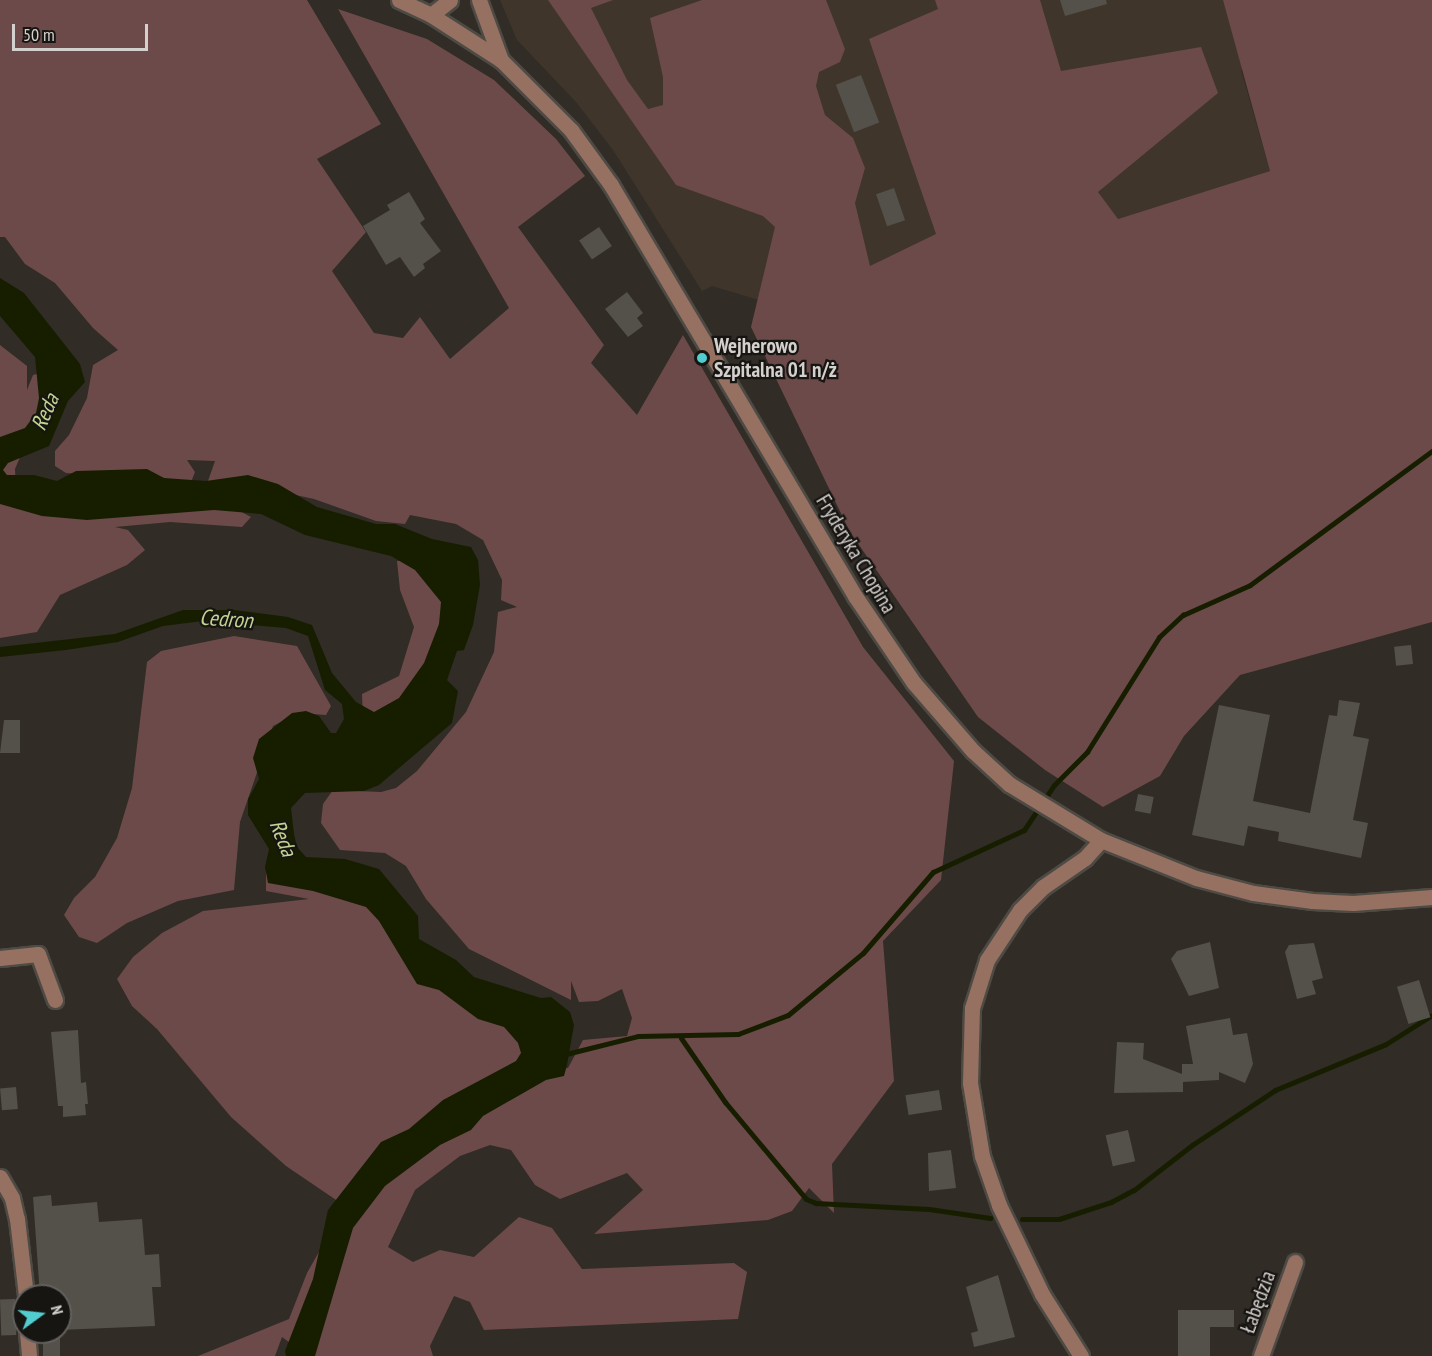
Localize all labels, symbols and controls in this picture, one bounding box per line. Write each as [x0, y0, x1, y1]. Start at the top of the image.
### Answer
scale bar [15, 12, 152, 50]
text: 50 m [23, 23, 55, 46]
place label: Wejherowo Szpitalna 01 n/ż [714, 333, 837, 383]
marker: Wejherowo Szpitalna 01 n/ż [695, 351, 709, 365]
water label: Reda [25, 390, 65, 434]
street label: Fryderyka Chopina [811, 490, 901, 618]
water label: Cedron [199, 604, 253, 634]
water label: Reda [264, 816, 302, 860]
street label: Łabędzia [1235, 1268, 1281, 1336]
north arrow [12, 1284, 72, 1344]
text: N [47, 1303, 68, 1317]

